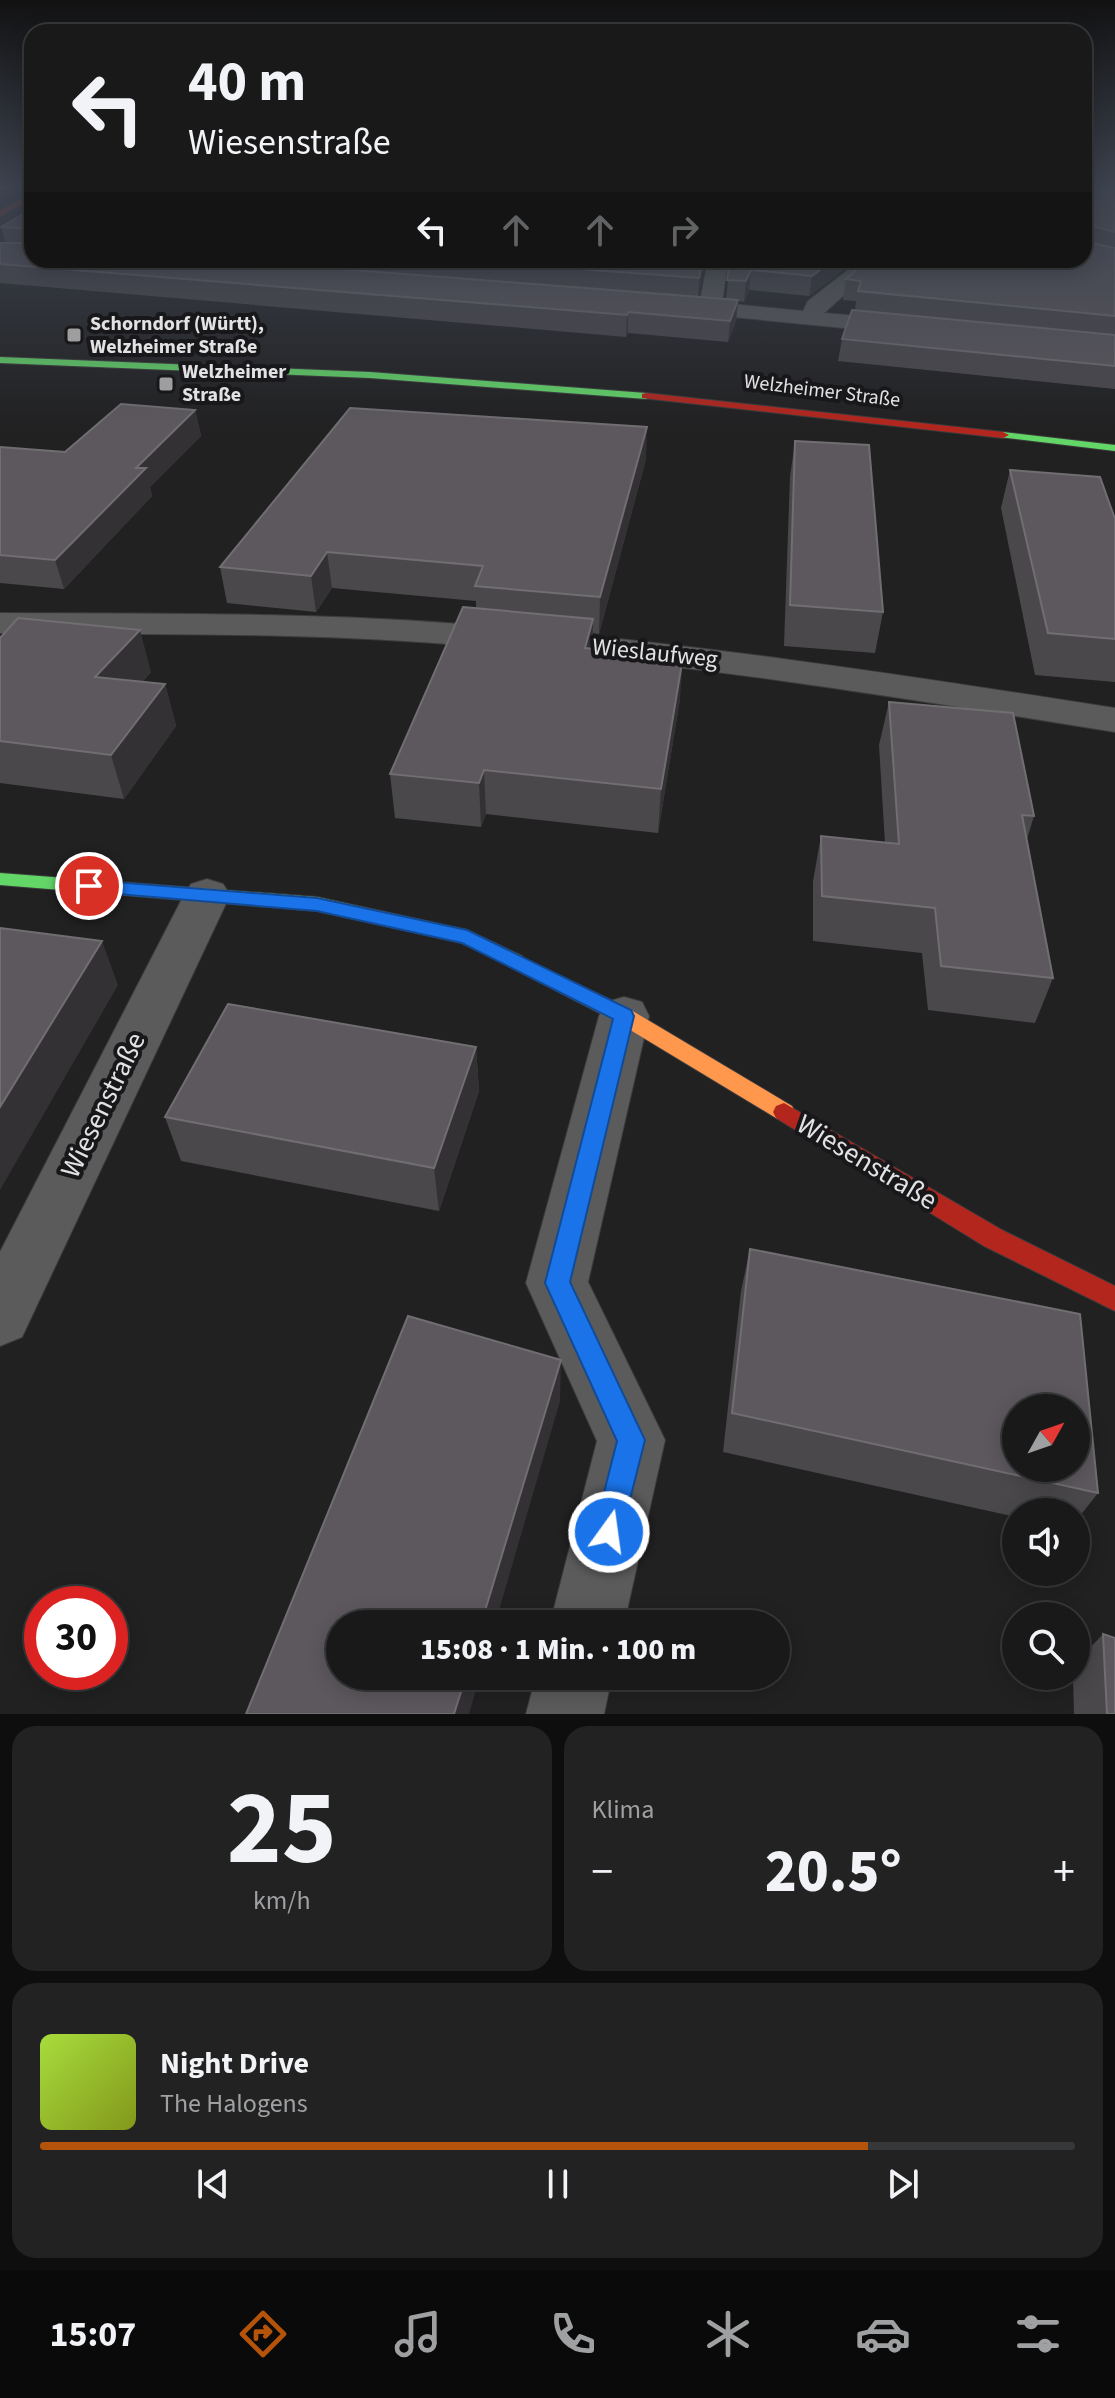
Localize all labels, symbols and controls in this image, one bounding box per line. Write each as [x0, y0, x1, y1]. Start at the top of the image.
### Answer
text: 40 m [188, 43, 306, 122]
icon: left [56, 56, 160, 160]
text: Wiesenstraße [188, 117, 391, 168]
icon: left [410, 208, 454, 252]
icon: ahead [494, 208, 538, 252]
icon: ahead [578, 208, 622, 252]
icon: right [662, 208, 706, 252]
place label: Schorndorf (Württ), Welzheimer Straße [90, 310, 264, 361]
marker: Schorndorf (Württ), Welzheimer Straße [65, 326, 83, 344]
place label: Welzheimer Straße [182, 358, 286, 409]
street label: Welzheimer Straße [742, 368, 902, 414]
marker: Welzheimer Straße [157, 375, 175, 393]
street label: Wieslaufweg [591, 629, 719, 677]
pin [55, 852, 123, 920]
icon: arrive [67, 864, 111, 908]
street label: Wiesenstraße [50, 1025, 156, 1185]
street label: Wiesenstraße [789, 1104, 945, 1220]
north arrow [1002, 1394, 1090, 1482]
map controls [1002, 1394, 1090, 1690]
position arrow [567, 1490, 651, 1574]
button: sound [1002, 1498, 1090, 1586]
speed limit sign: 30 [24, 1586, 128, 1690]
button: search [1002, 1602, 1090, 1690]
text: 15:08 · 1 Min. · 100 m [420, 1628, 696, 1671]
text: 25 [227, 1756, 337, 1904]
text: Klima [592, 1791, 654, 1828]
text: 20.5° [765, 1830, 902, 1915]
text: − [592, 1841, 613, 1904]
text: + [1053, 1841, 1075, 1904]
text: km/h [253, 1882, 311, 1919]
text: Night Drive [160, 2042, 309, 2085]
text: The Halogens [160, 2085, 308, 2122]
icon: previous [191, 2162, 235, 2206]
icon: pause [536, 2162, 580, 2206]
icon: next [881, 2162, 925, 2206]
icon: directions [235, 2306, 291, 2362]
icon: music [390, 2306, 446, 2362]
icon: phone [545, 2306, 601, 2362]
icon: climate [700, 2306, 756, 2362]
icon: car [855, 2306, 911, 2362]
icon: filters [1010, 2306, 1066, 2362]
text: 15:07 [49, 2309, 136, 2360]

